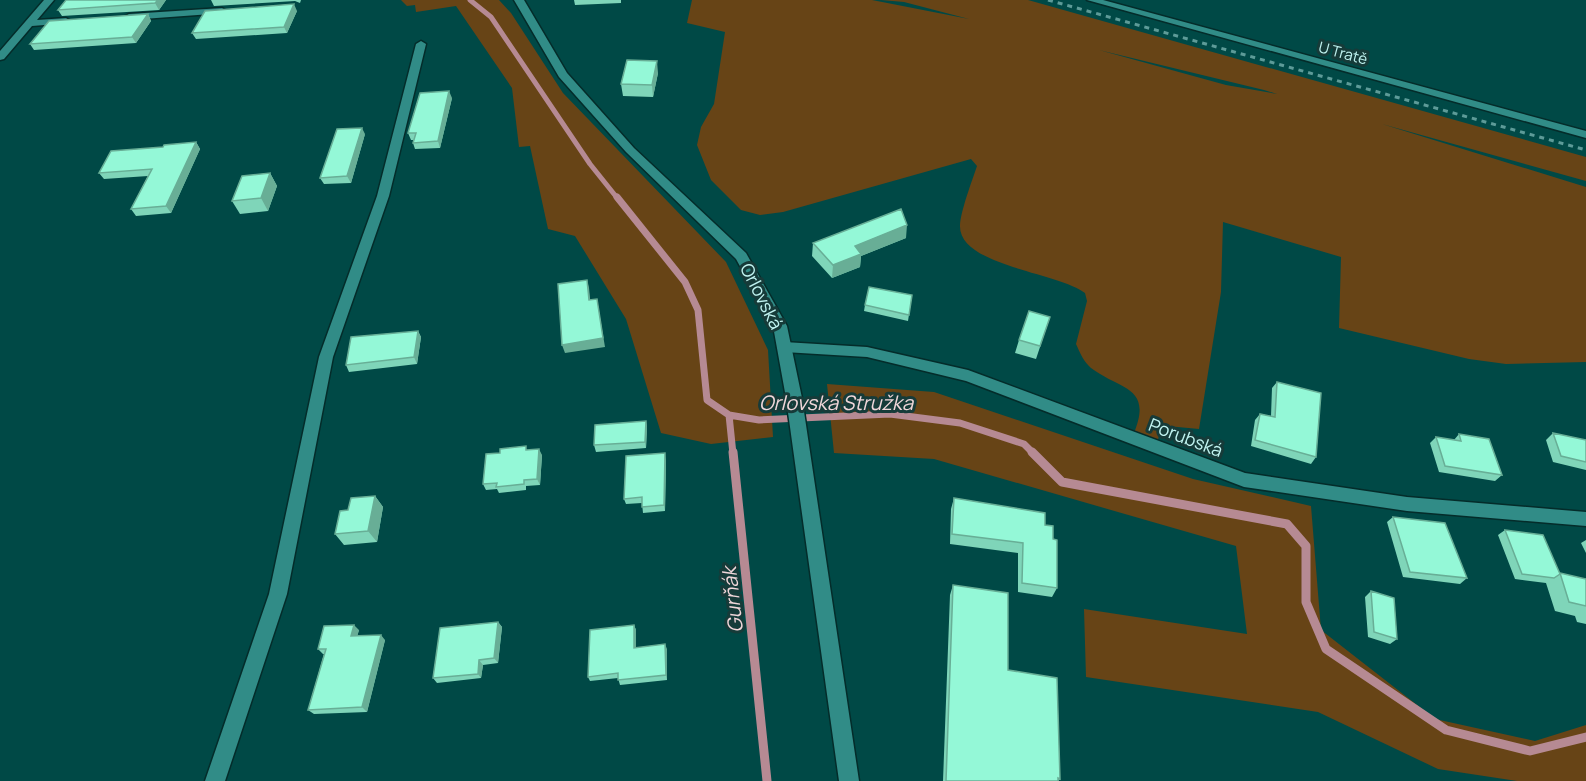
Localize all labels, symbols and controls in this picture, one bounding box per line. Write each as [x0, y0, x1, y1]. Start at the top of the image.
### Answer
street label: U Tratě [1316, 36, 1370, 70]
street label: Orlovská [735, 259, 789, 333]
water label: Orlovská Stružka [759, 389, 914, 416]
street label: Porubská [1145, 412, 1227, 462]
water label: Gurňák [715, 563, 749, 634]

